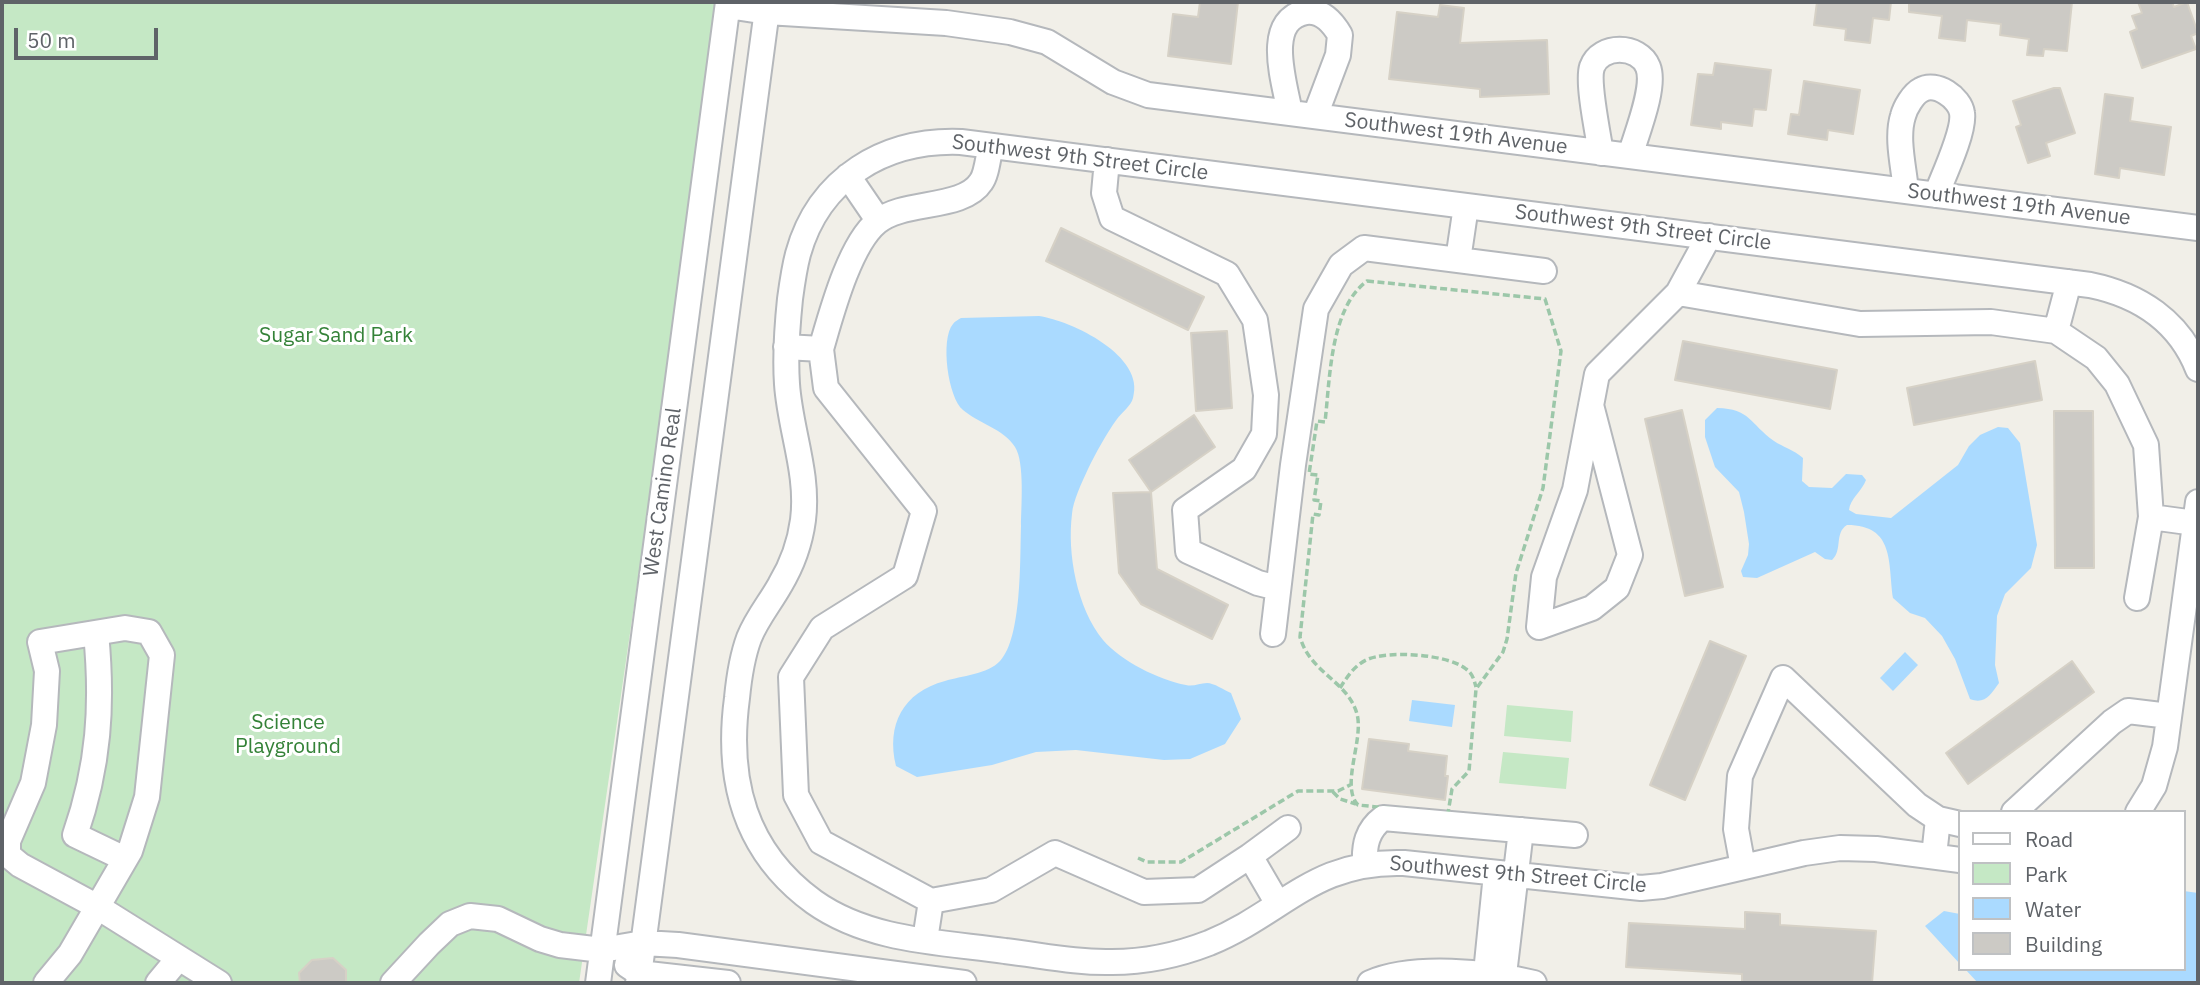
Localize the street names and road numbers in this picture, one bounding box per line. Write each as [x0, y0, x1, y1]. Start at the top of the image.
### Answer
street label: Southwest 19th Avenue [1343, 108, 1569, 160]
street label: Southwest 9th Street Circle [950, 130, 1210, 186]
street label: Southwest 19th Avenue [1906, 179, 2132, 231]
street label: Southwest 9th Street Circle [1513, 200, 1773, 256]
street label: West Camino Real [639, 406, 687, 578]
street label: Southwest 9th Street Circle [1388, 851, 1648, 899]

